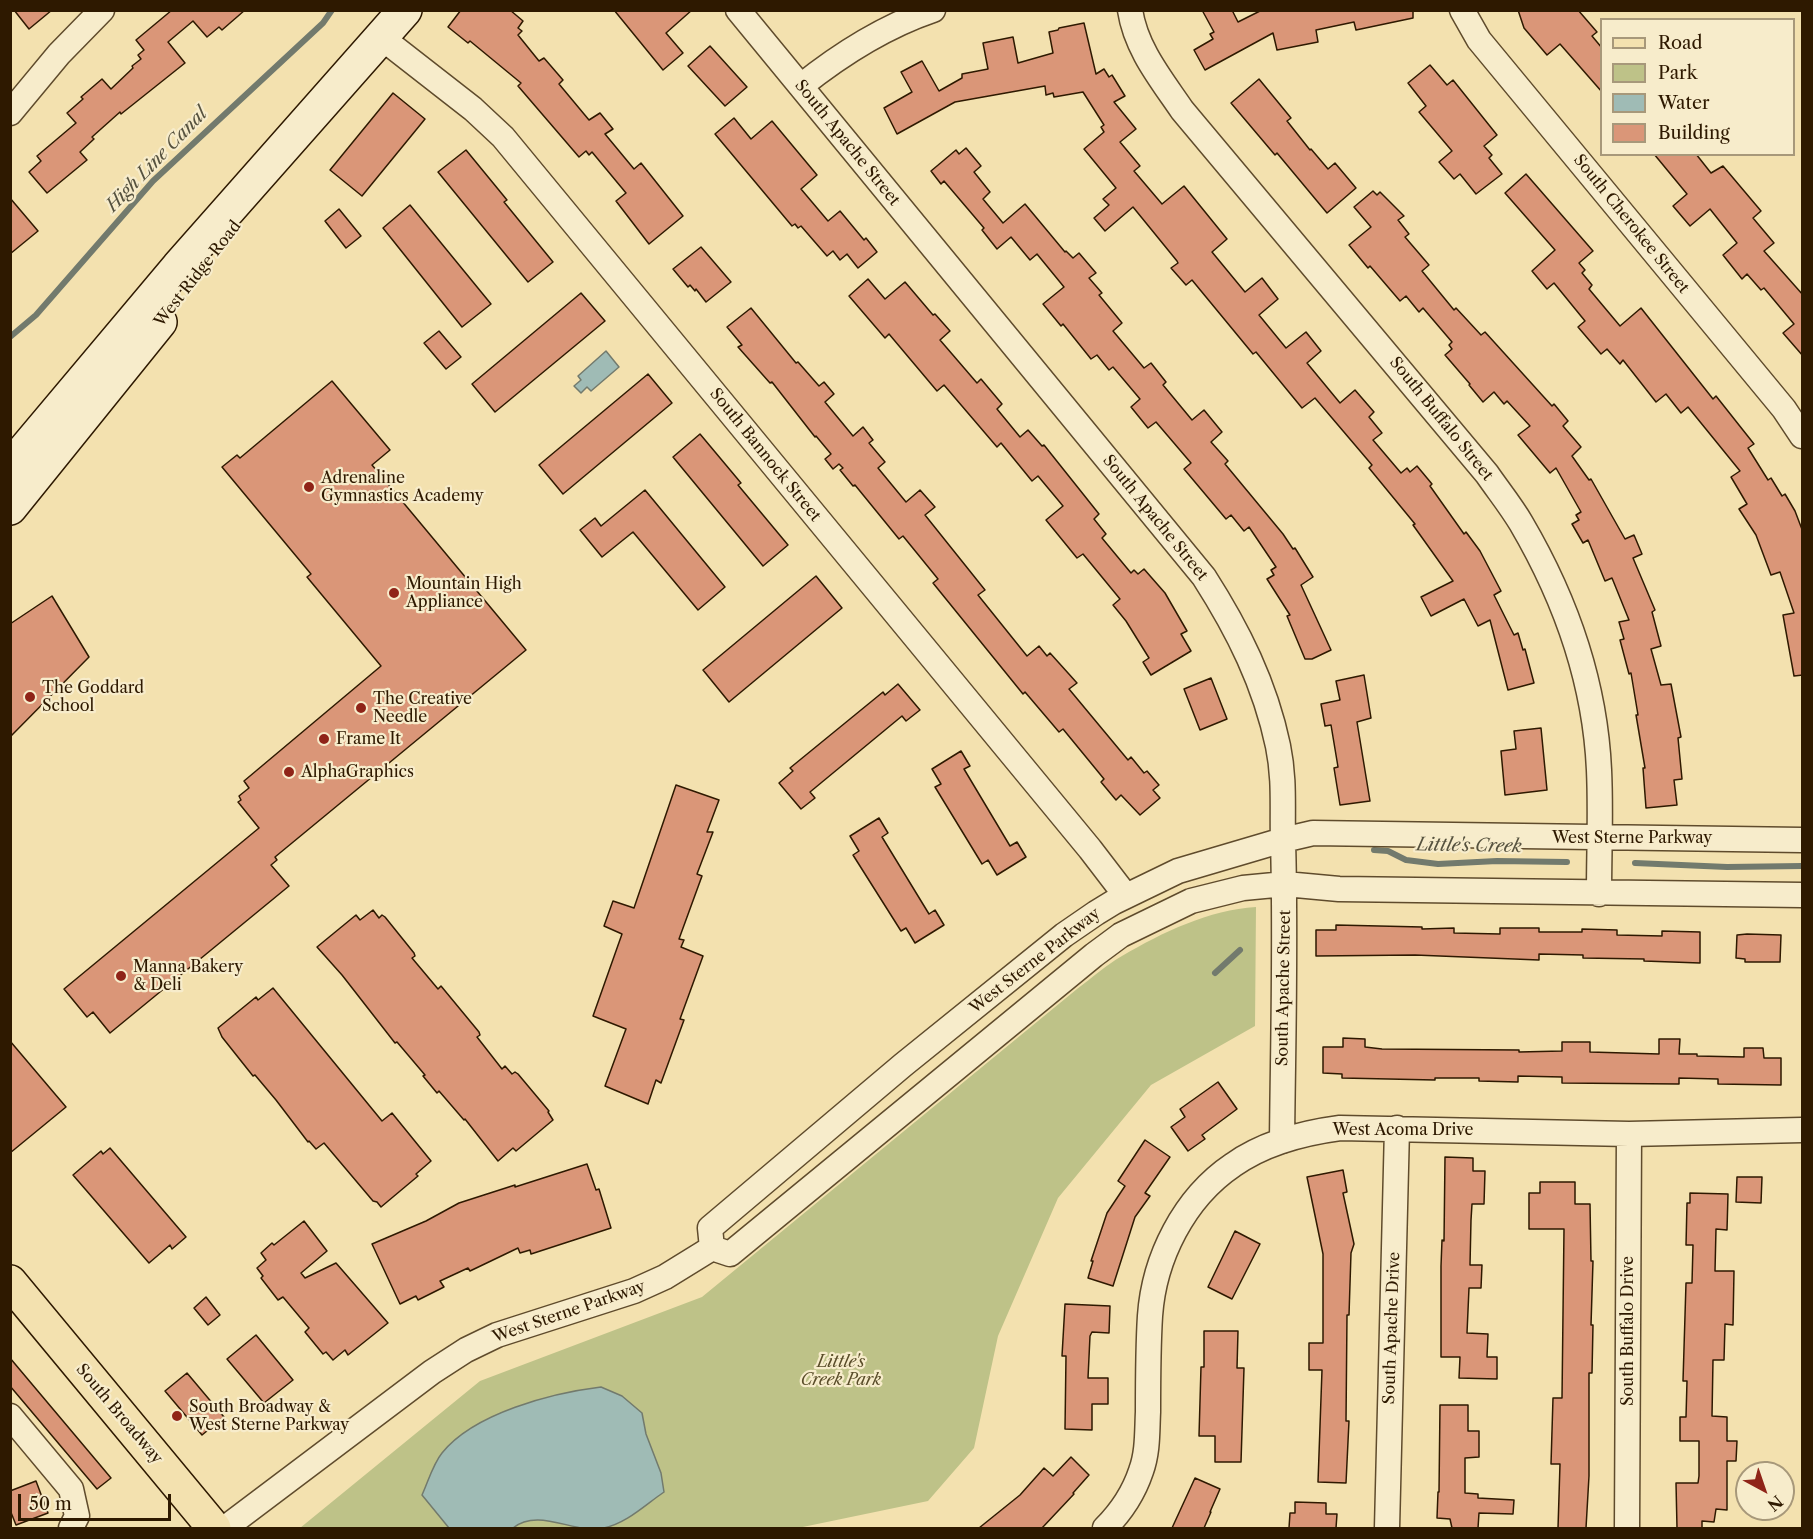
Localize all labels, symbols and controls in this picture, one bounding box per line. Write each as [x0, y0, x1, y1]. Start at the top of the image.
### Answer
legend [1600, 18, 1795, 156]
text: Road [1658, 32, 1703, 54]
text: Park [1658, 62, 1697, 84]
street label: South Apache Street [790, 76, 904, 210]
text: Water [1658, 92, 1710, 114]
water label: High Line Canal [102, 103, 212, 217]
text: Building [1658, 122, 1730, 144]
street label: South Cherokee Street [1569, 151, 1693, 297]
street label: West Ridge Road [151, 217, 245, 331]
street label: South Buffalo Street [1385, 353, 1497, 485]
street label: South Bannock Street [705, 384, 825, 526]
street label: South Apache Street [1098, 451, 1212, 585]
place label: Adrenaline Gymnastics Academy [321, 468, 484, 506]
marker: Adrenaline Gymnastics Academy [302, 480, 316, 494]
place label: Mountain High Appliance [406, 574, 522, 612]
marker: Mountain High Appliance [387, 586, 401, 600]
place label: The Goddard School [42, 678, 144, 716]
place label: The Creative Needle [373, 689, 472, 727]
marker: The Goddard School [23, 690, 37, 704]
marker: The Creative Needle [354, 701, 368, 715]
place label: Frame It [336, 729, 401, 749]
marker: Frame It [317, 732, 331, 746]
place label: AlphaGraphics [301, 762, 414, 782]
marker: AlphaGraphics [282, 765, 296, 779]
street label: West Sterne Parkway [1552, 828, 1712, 848]
water label: Little's Creek [1416, 834, 1522, 858]
street label: West Sterne Parkway [966, 904, 1104, 1018]
street label: South Apache Street [1273, 910, 1295, 1066]
place label: Manna Bakery & Deli [133, 957, 243, 995]
marker: Manna Bakery & Deli [114, 969, 128, 983]
street label: West Acoma Drive [1333, 1120, 1473, 1140]
street label: South Apache Drive [1380, 1251, 1404, 1405]
street label: South Buffalo Drive [1618, 1256, 1638, 1406]
street label: West Sterne Parkway [490, 1277, 648, 1347]
park label: Little's Creek Park [801, 1352, 881, 1390]
street label: South Broadway [72, 1360, 166, 1468]
place label: South Broadway & West Sterne Parkway [189, 1397, 349, 1435]
marker: South Broadway & West Sterne Parkway [170, 1409, 184, 1423]
north arrow [1735, 1461, 1795, 1521]
scale bar [21, 1482, 174, 1520]
text: N [1764, 1491, 1787, 1515]
text: 50 m [29, 1493, 72, 1515]

